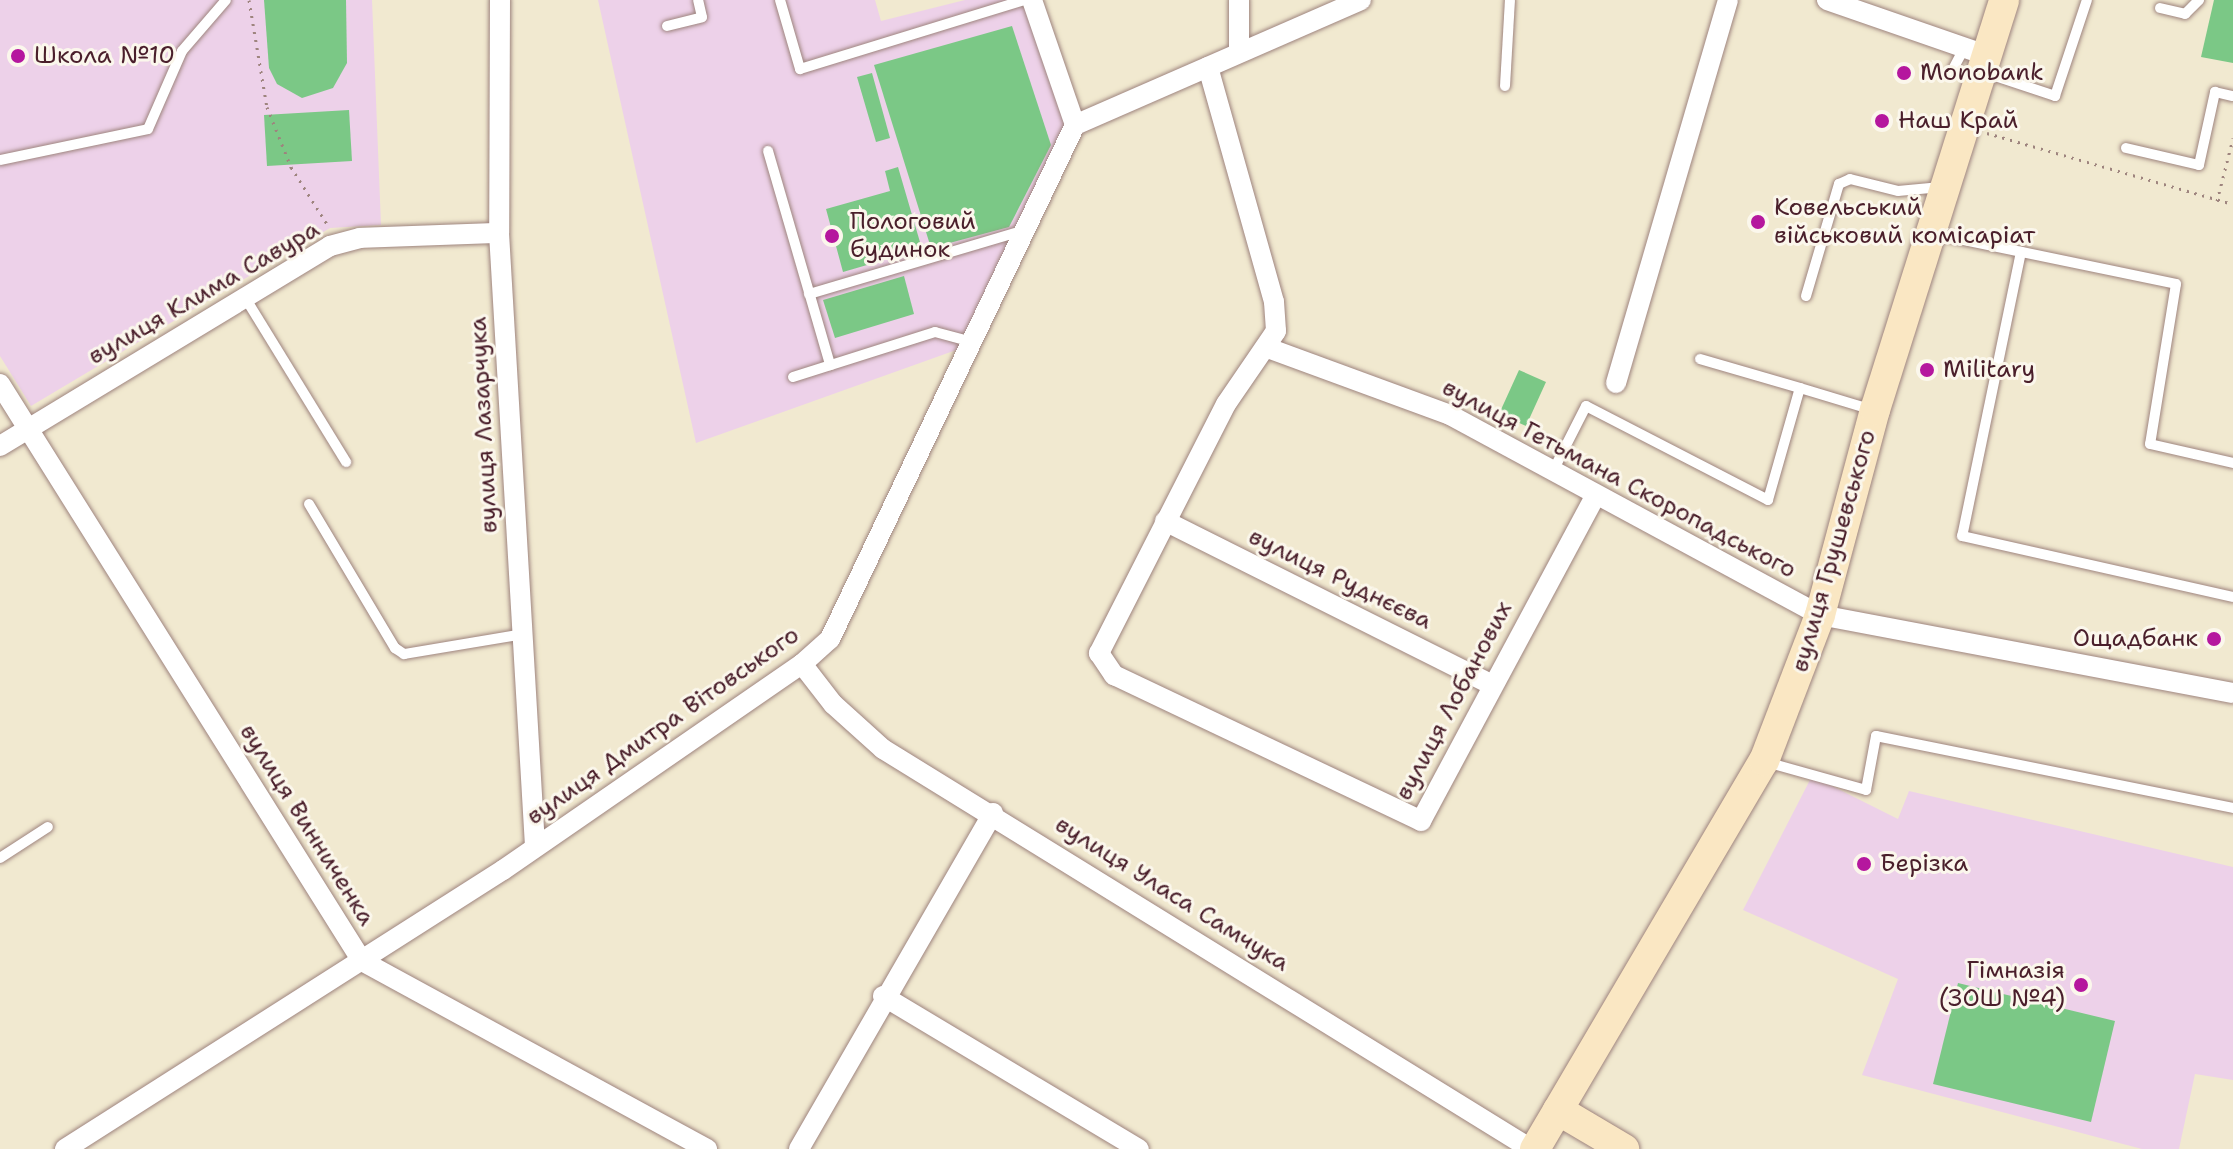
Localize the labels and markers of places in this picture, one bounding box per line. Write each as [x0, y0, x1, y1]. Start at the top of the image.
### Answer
place label: Школа №10 [34, 42, 175, 70]
marker: Школа №10 [9, 47, 27, 65]
place label: Monobank [1920, 59, 2044, 87]
marker: Monobank [1895, 64, 1913, 82]
place label: Наш Край [1898, 107, 2018, 135]
marker: Наш Край [1873, 112, 1891, 130]
place label: Ковельський військовий комісаріат [1774, 194, 2035, 250]
place label: Пологовий будинок [850, 208, 976, 264]
marker: Ковельський військовий комісаріат [1749, 213, 1767, 231]
marker: Пологовий будинок [821, 225, 843, 247]
place label: Military [1943, 356, 2035, 384]
marker: Military [1918, 361, 1936, 379]
place label: Ощадбанк [2073, 625, 2198, 653]
marker: Ощадбанк [2205, 630, 2223, 648]
place label: Берізка [1880, 850, 1968, 878]
marker: Берізка [1855, 855, 1873, 873]
place label: Гімназія (ЗОШ №4) [1937, 957, 2065, 1013]
marker: Гімназія (ЗОШ №4) [2072, 976, 2090, 994]

